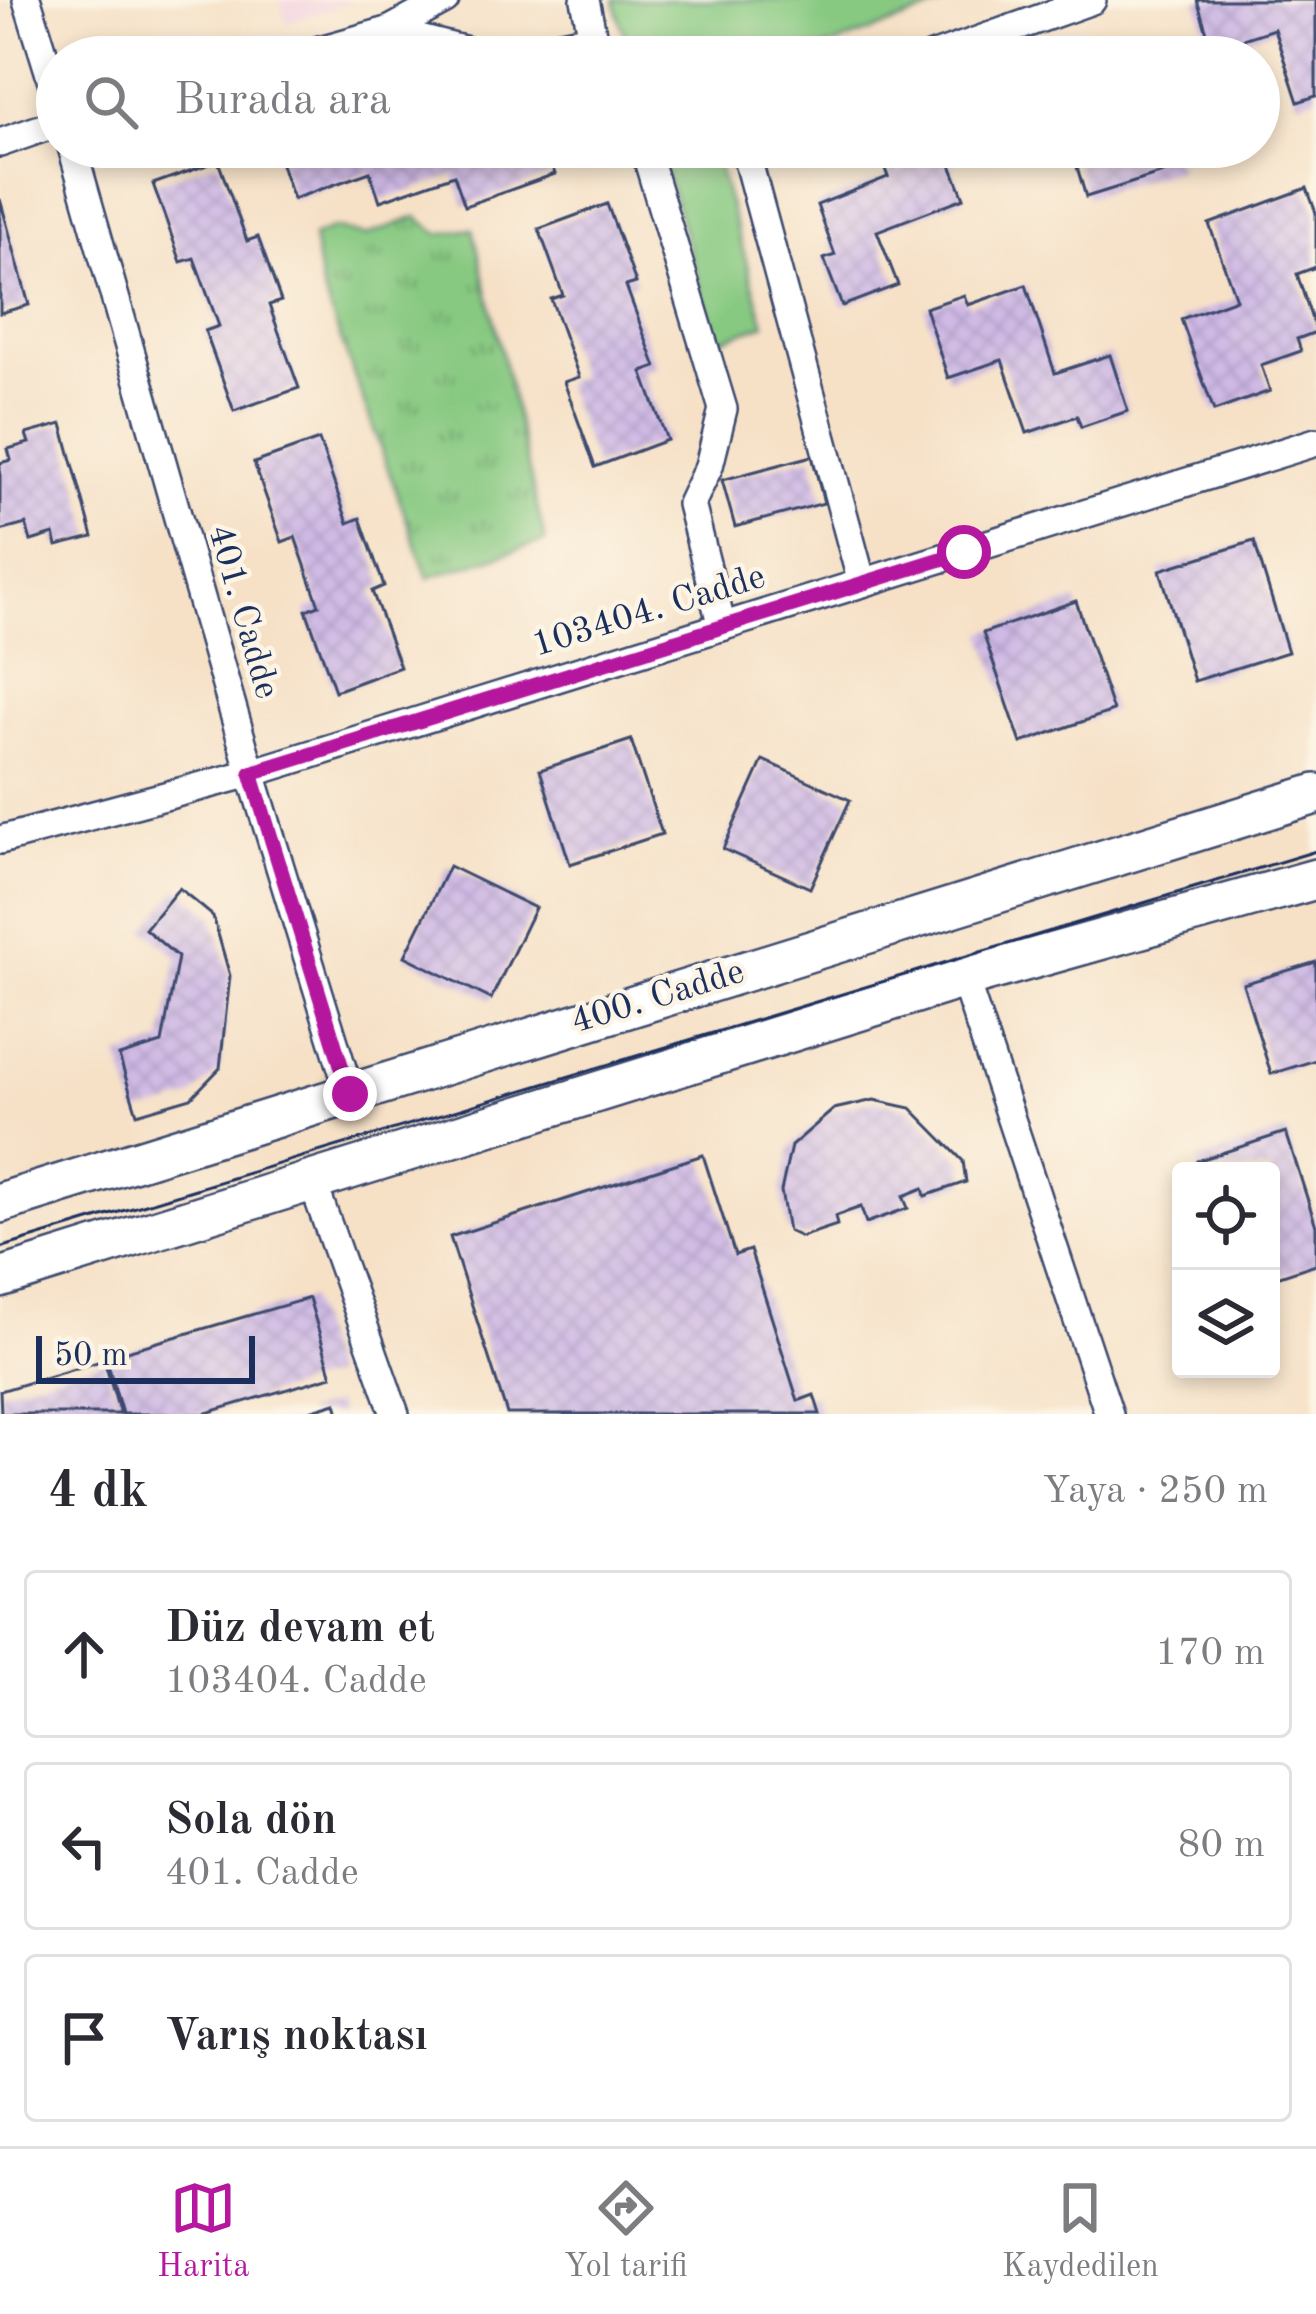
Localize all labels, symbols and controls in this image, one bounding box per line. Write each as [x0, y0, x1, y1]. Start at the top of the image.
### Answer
search box [36, 36, 1280, 168]
icon: search [78, 69, 144, 135]
text: Burada ara [174, 79, 391, 124]
street label: 401. Cadde [200, 521, 284, 703]
route start [937, 525, 991, 579]
street label: 103404. Cadde [528, 559, 770, 665]
street label: 400. Cadde [567, 955, 749, 1041]
route end [323, 1067, 377, 1121]
map controls [1172, 1162, 1280, 1378]
button: locate [1172, 1162, 1280, 1270]
button: layers [1172, 1270, 1280, 1378]
scale bar [36, 1330, 255, 1383]
text: 50 m [54, 1340, 128, 1373]
text: 4 dk [48, 1467, 148, 1518]
text: Yaya · 250 m [1042, 1472, 1268, 1511]
text: Düz devam et [165, 1607, 435, 1652]
icon: ahead [51, 1621, 117, 1687]
text: 170 m [1155, 1634, 1265, 1673]
text: 103404. Cadde [165, 1662, 427, 1701]
text: Sola dön [165, 1799, 337, 1844]
icon: left [51, 1813, 117, 1879]
text: 80 m [1178, 1826, 1265, 1865]
text: 401. Cadde [165, 1854, 359, 1893]
icon: arrive [51, 2005, 117, 2071]
text: Varış noktası [165, 2015, 428, 2060]
tab: Harita [157, 2175, 250, 2288]
tab: Yol tarifi [564, 2175, 688, 2288]
tab: Kaydedilen [1002, 2175, 1159, 2288]

